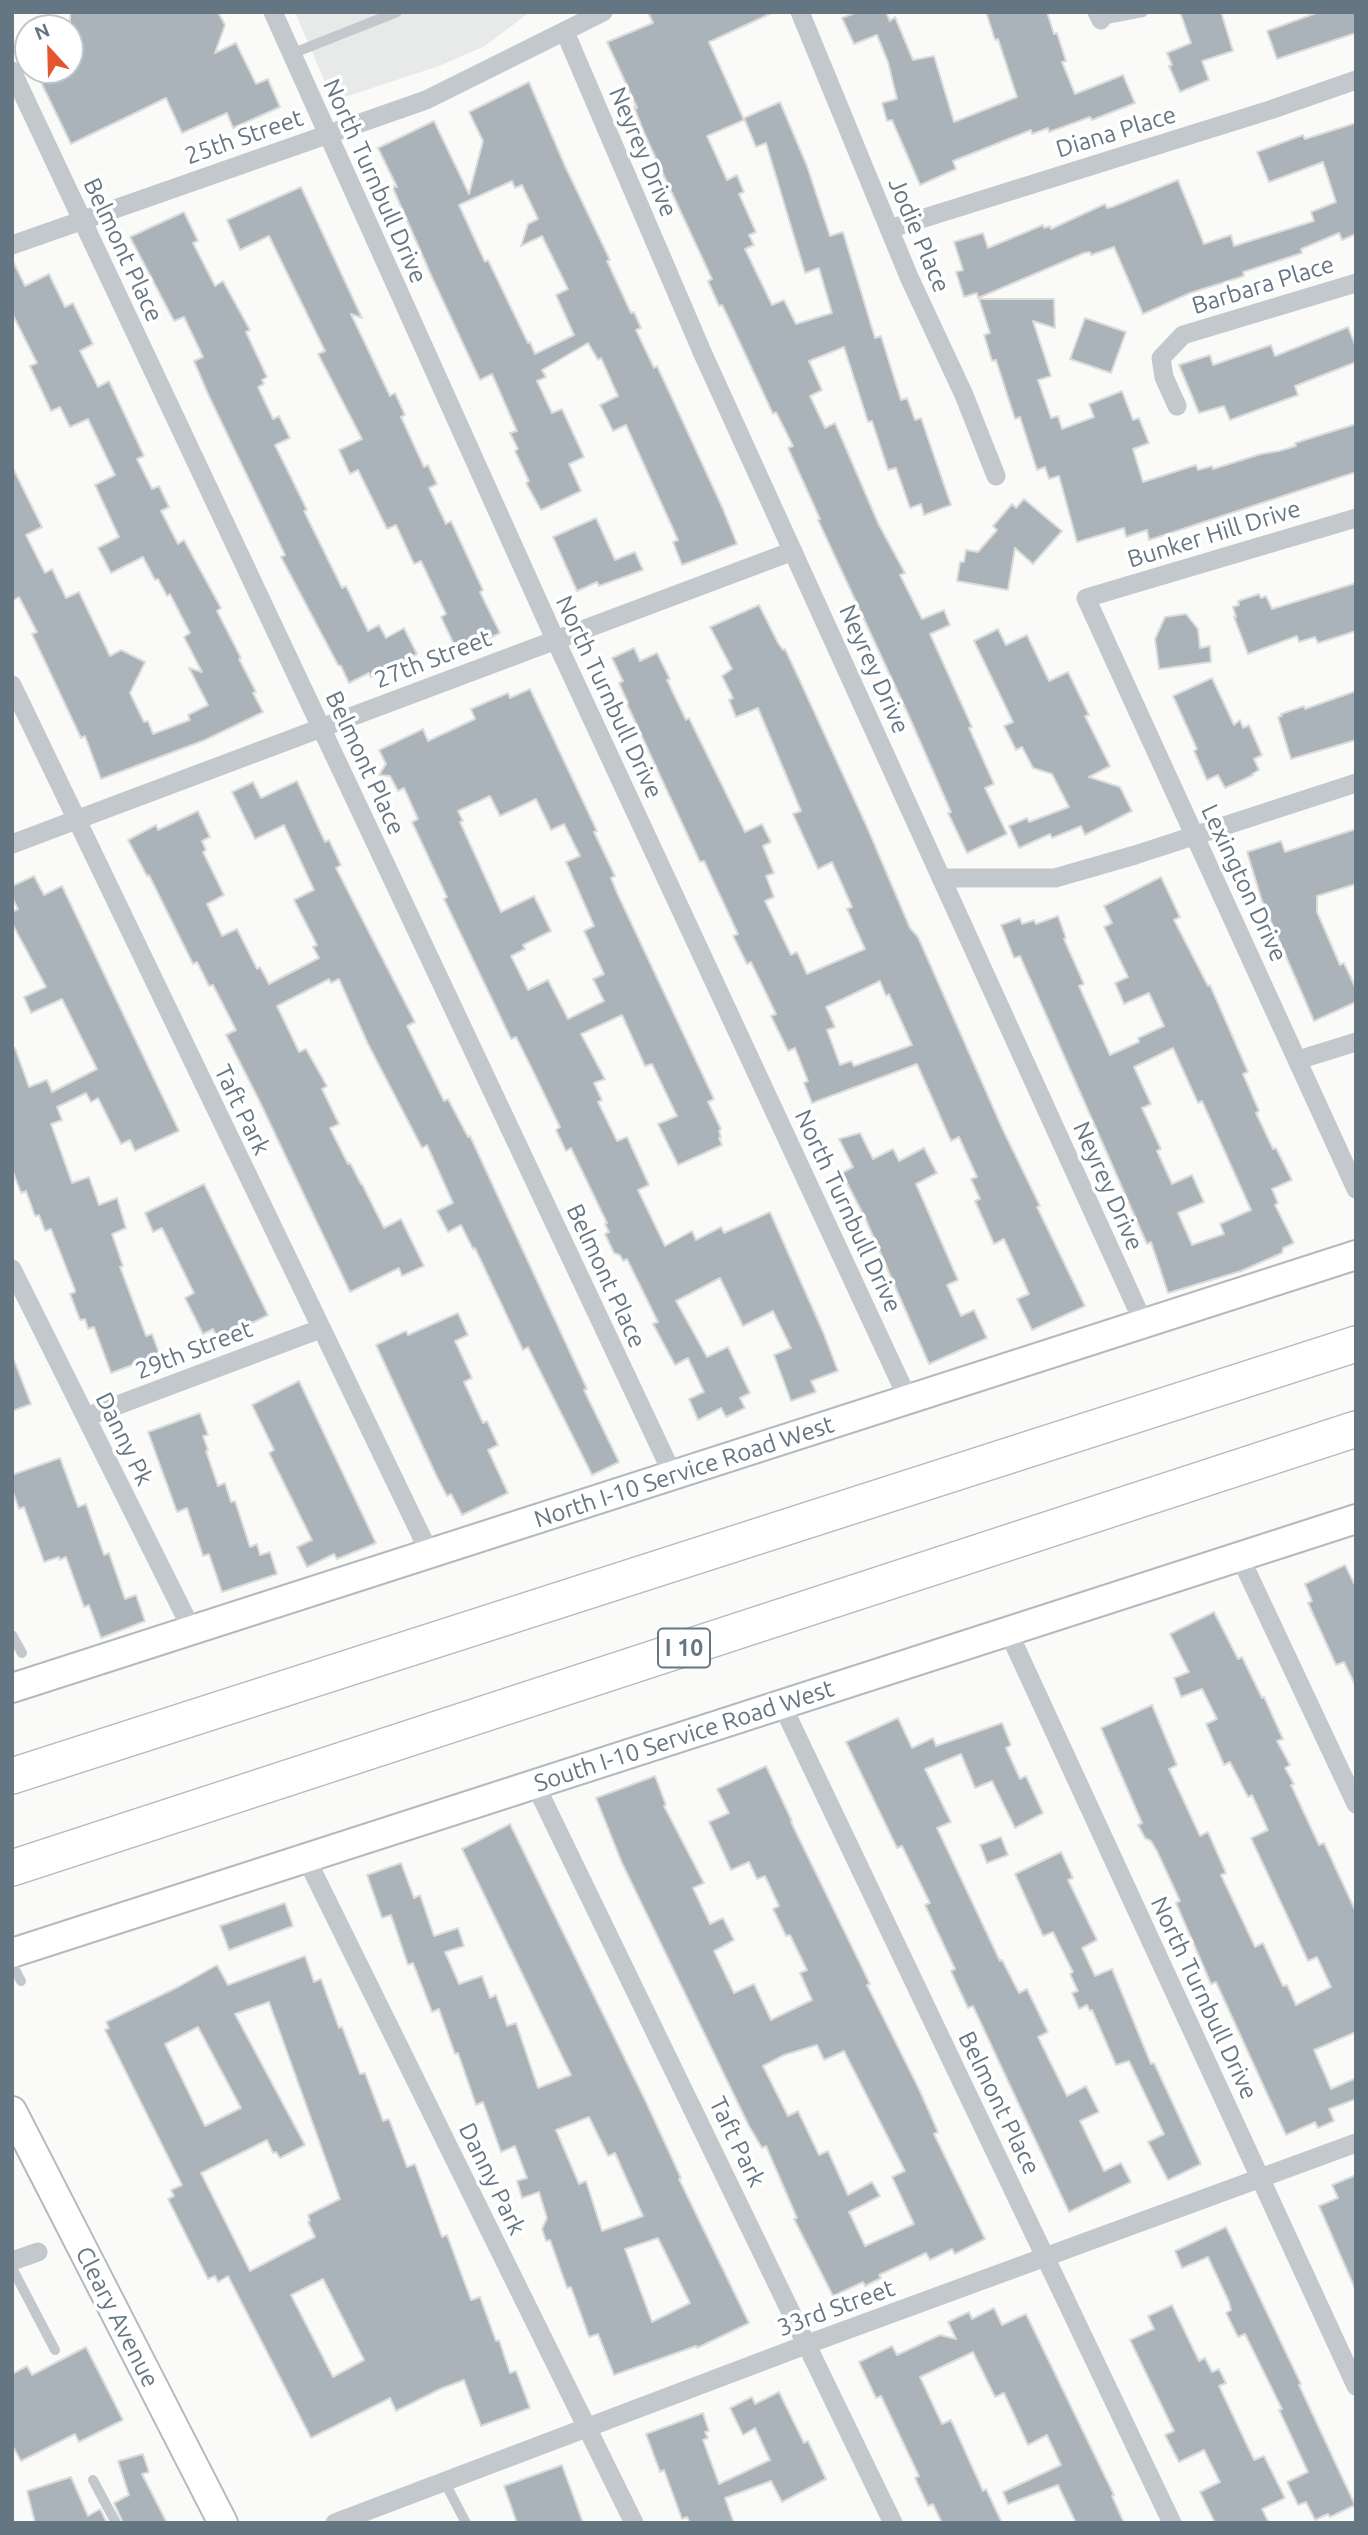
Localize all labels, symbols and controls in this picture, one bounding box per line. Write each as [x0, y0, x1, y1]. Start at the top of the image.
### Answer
north arrow [14, 14, 84, 84]
text: N [31, 19, 53, 44]
street label: North Turnbull Drive [317, 74, 433, 288]
street label: Neyrey Drive [603, 83, 683, 221]
street label: Diana Place [1052, 100, 1180, 164]
street label: 25th Street [181, 103, 307, 171]
street label: Belmont Place [77, 173, 169, 327]
street label: Jodie Place [882, 173, 956, 297]
street label: Barbara Place [1188, 250, 1338, 320]
street label: Bunker Hill Drive [1124, 494, 1304, 574]
street label: North Turnbull Drive [549, 591, 669, 803]
street label: Neyrey Drive [833, 600, 915, 738]
street label: 27th Street [371, 624, 495, 694]
street label: Belmont Place [319, 686, 411, 840]
street label: Lexington Drive [1195, 800, 1293, 966]
street label: Taft Park [208, 1060, 276, 1160]
street label: North Turnbull Drive [788, 1105, 908, 1317]
street label: Neyrey Drive [1067, 1117, 1149, 1255]
street label: Belmont Place [560, 1199, 652, 1353]
street label: 29th Street [132, 1315, 256, 1385]
street label: Danny Pk [89, 1388, 159, 1490]
street label: North I-10 Service Road West [531, 1410, 837, 1534]
road number: I 10 [658, 1628, 710, 1667]
street label: South I-10 Service Road West [531, 1674, 837, 1798]
street label: North Turnbull Drive [1144, 1892, 1264, 2104]
street label: Belmont Place [952, 2027, 1046, 2179]
street label: Taft Park [703, 2092, 771, 2192]
street label: Danny Park [452, 2118, 532, 2240]
street label: Cleary Avenue [69, 2242, 165, 2392]
street label: 33rd Street [773, 2273, 899, 2343]

